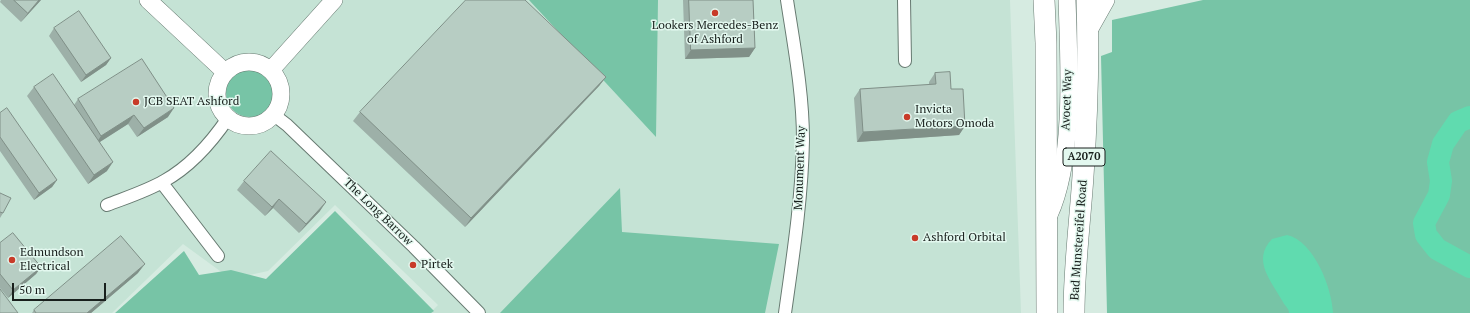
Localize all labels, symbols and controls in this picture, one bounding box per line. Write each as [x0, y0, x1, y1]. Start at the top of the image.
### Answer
marker: Lookers Mercedes-Benz of Ashford [710, 8, 720, 18]
place label: Lookers Mercedes-Benz of Ashford [652, 19, 778, 47]
street label: Avocet Way [1059, 69, 1075, 131]
place label: JCB SEAT Ashford [144, 95, 239, 109]
marker: JCB SEAT Ashford [131, 97, 141, 107]
place label: Invicta Motors Omoda [915, 103, 994, 131]
marker: Invicta Motors Omoda [902, 112, 912, 122]
street label: Monument Way [791, 126, 809, 210]
road number: A2070 [1063, 148, 1105, 166]
street label: The Long Barrow [340, 175, 416, 249]
street label: Bad Munstereifel Road [1068, 179, 1090, 301]
place label: Ashford Orbital [923, 231, 1006, 245]
marker: Ashford Orbital [910, 233, 920, 243]
place label: Edmundson Electrical [20, 246, 84, 274]
marker: Edmundson Electrical [7, 255, 17, 265]
place label: Pirtek [421, 258, 453, 272]
marker: Pirtek [408, 260, 418, 270]
scale bar [14, 275, 108, 301]
text: 50 m [19, 282, 45, 297]

